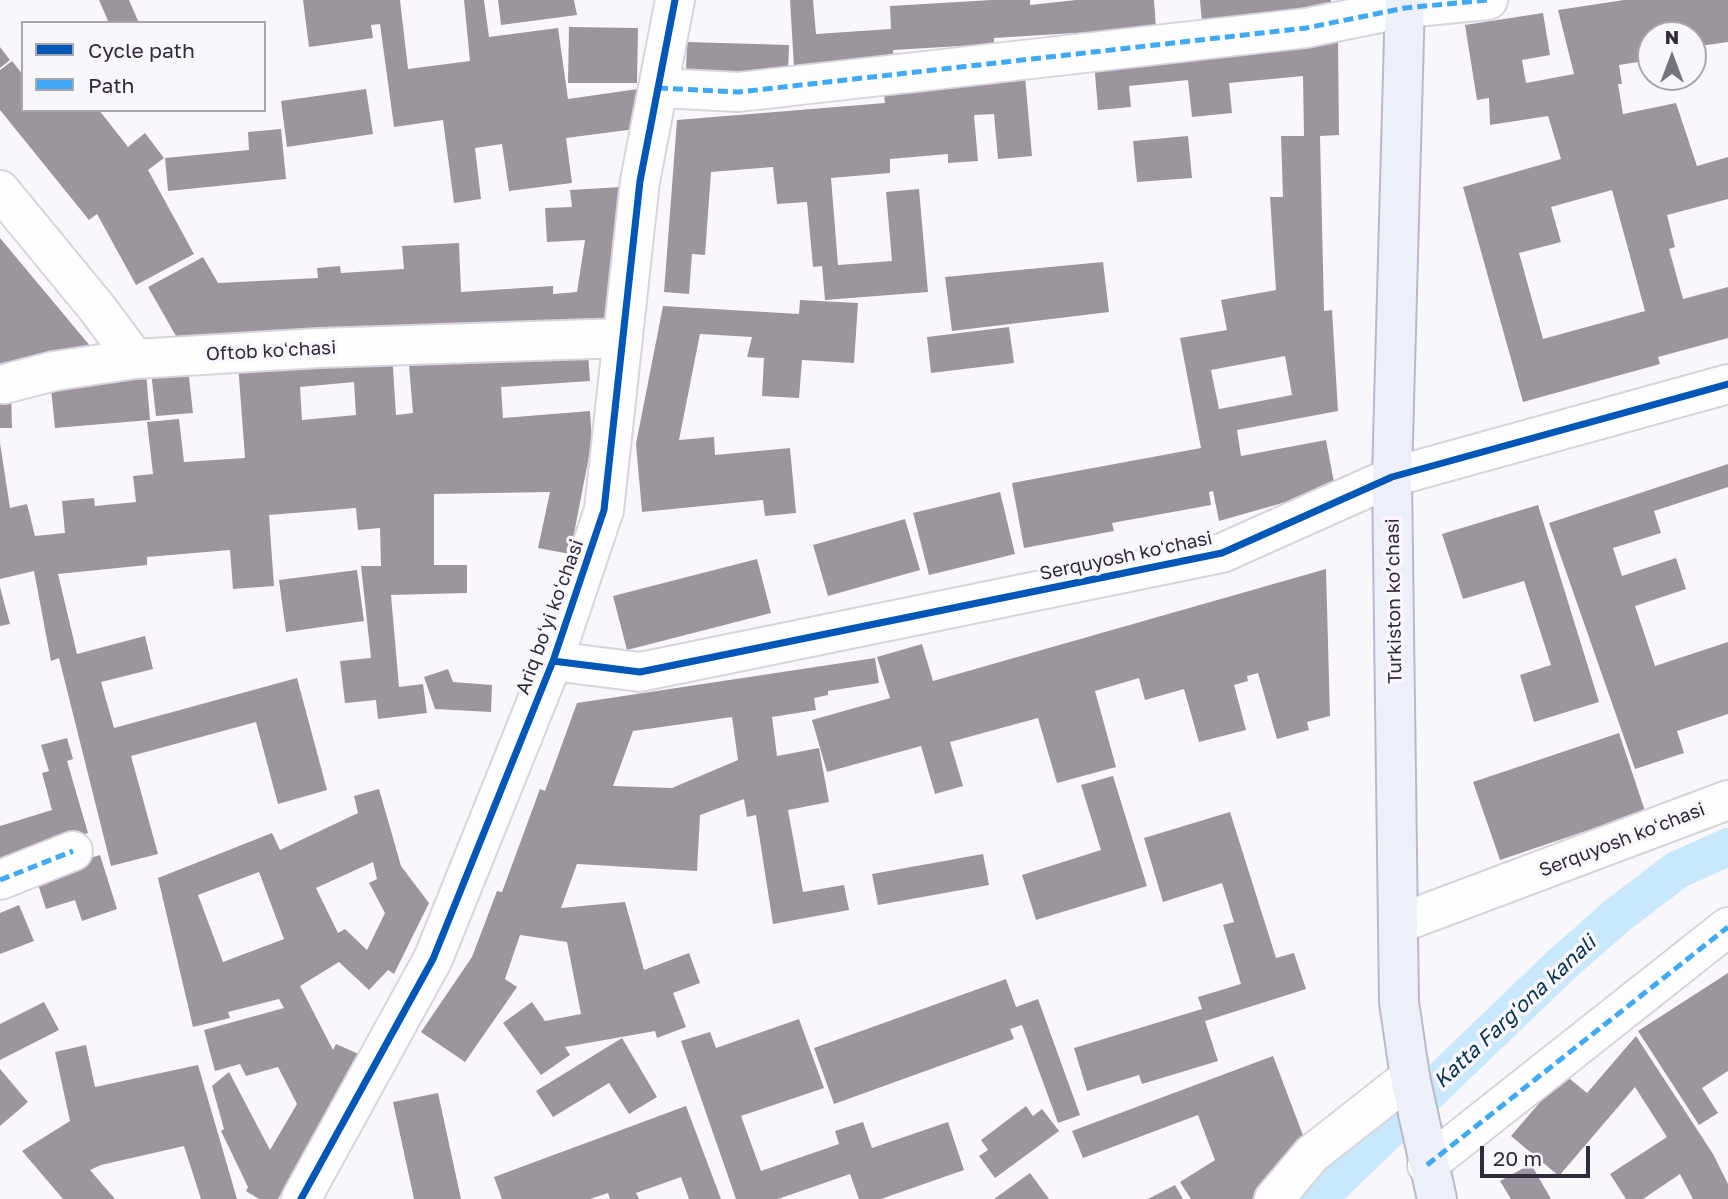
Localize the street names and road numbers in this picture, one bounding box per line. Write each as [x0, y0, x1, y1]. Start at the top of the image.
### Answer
street label: Oftob koʻchasi [205, 336, 337, 366]
street label: Turkiston ko’chasi [1381, 518, 1407, 684]
street label: Serquyosh koʻchasi [1038, 527, 1214, 585]
street label: Ariq boʻyi koʻchasi [511, 536, 589, 698]
street label: Serquyosh koʻchasi [1536, 798, 1708, 882]

